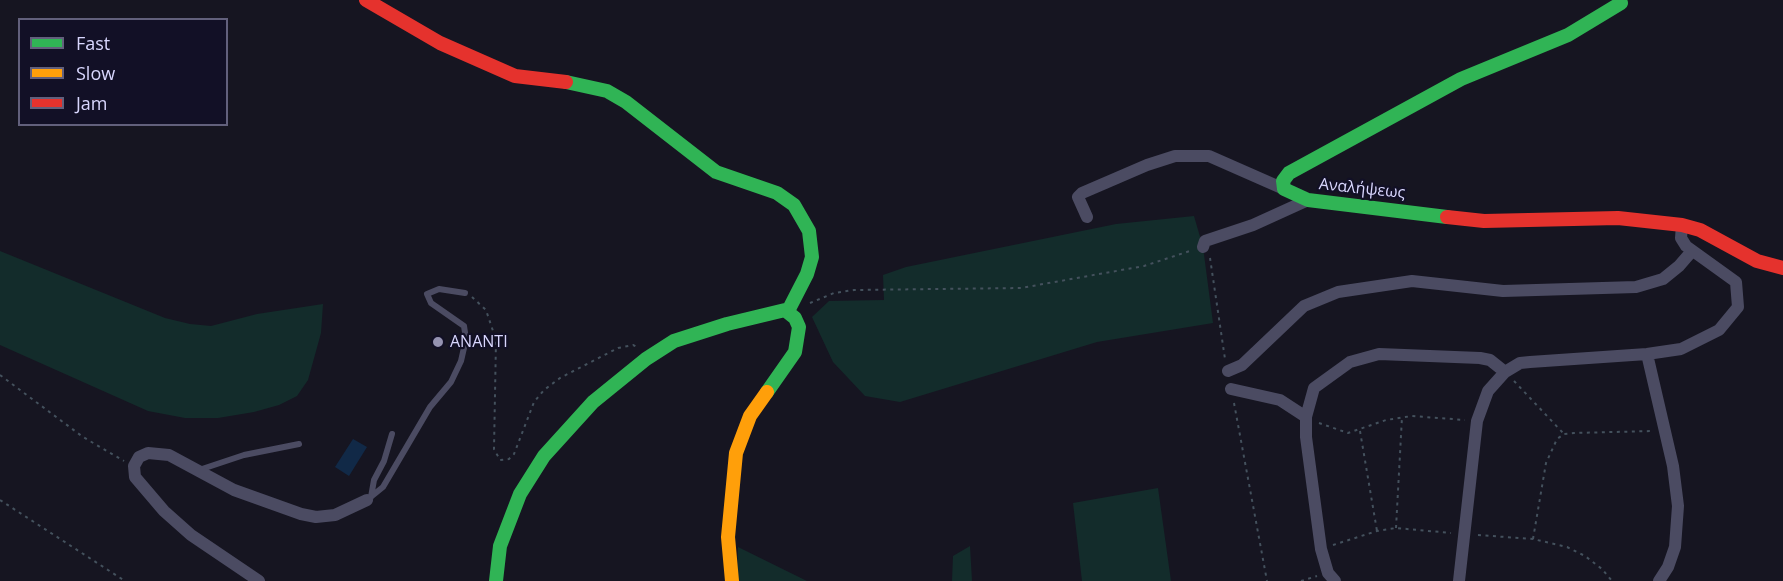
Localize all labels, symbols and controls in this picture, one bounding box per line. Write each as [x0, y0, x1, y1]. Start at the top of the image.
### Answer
legend [18, 18, 228, 126]
text: Fast [76, 31, 110, 55]
text: Slow [76, 61, 115, 85]
text: Jam [76, 91, 108, 115]
street label: Αναλήψεως [1318, 175, 1406, 203]
place label: ΑΝΑΝΤΙ [450, 332, 508, 352]
marker: ΑΝΑΝΤΙ [431, 335, 445, 349]

